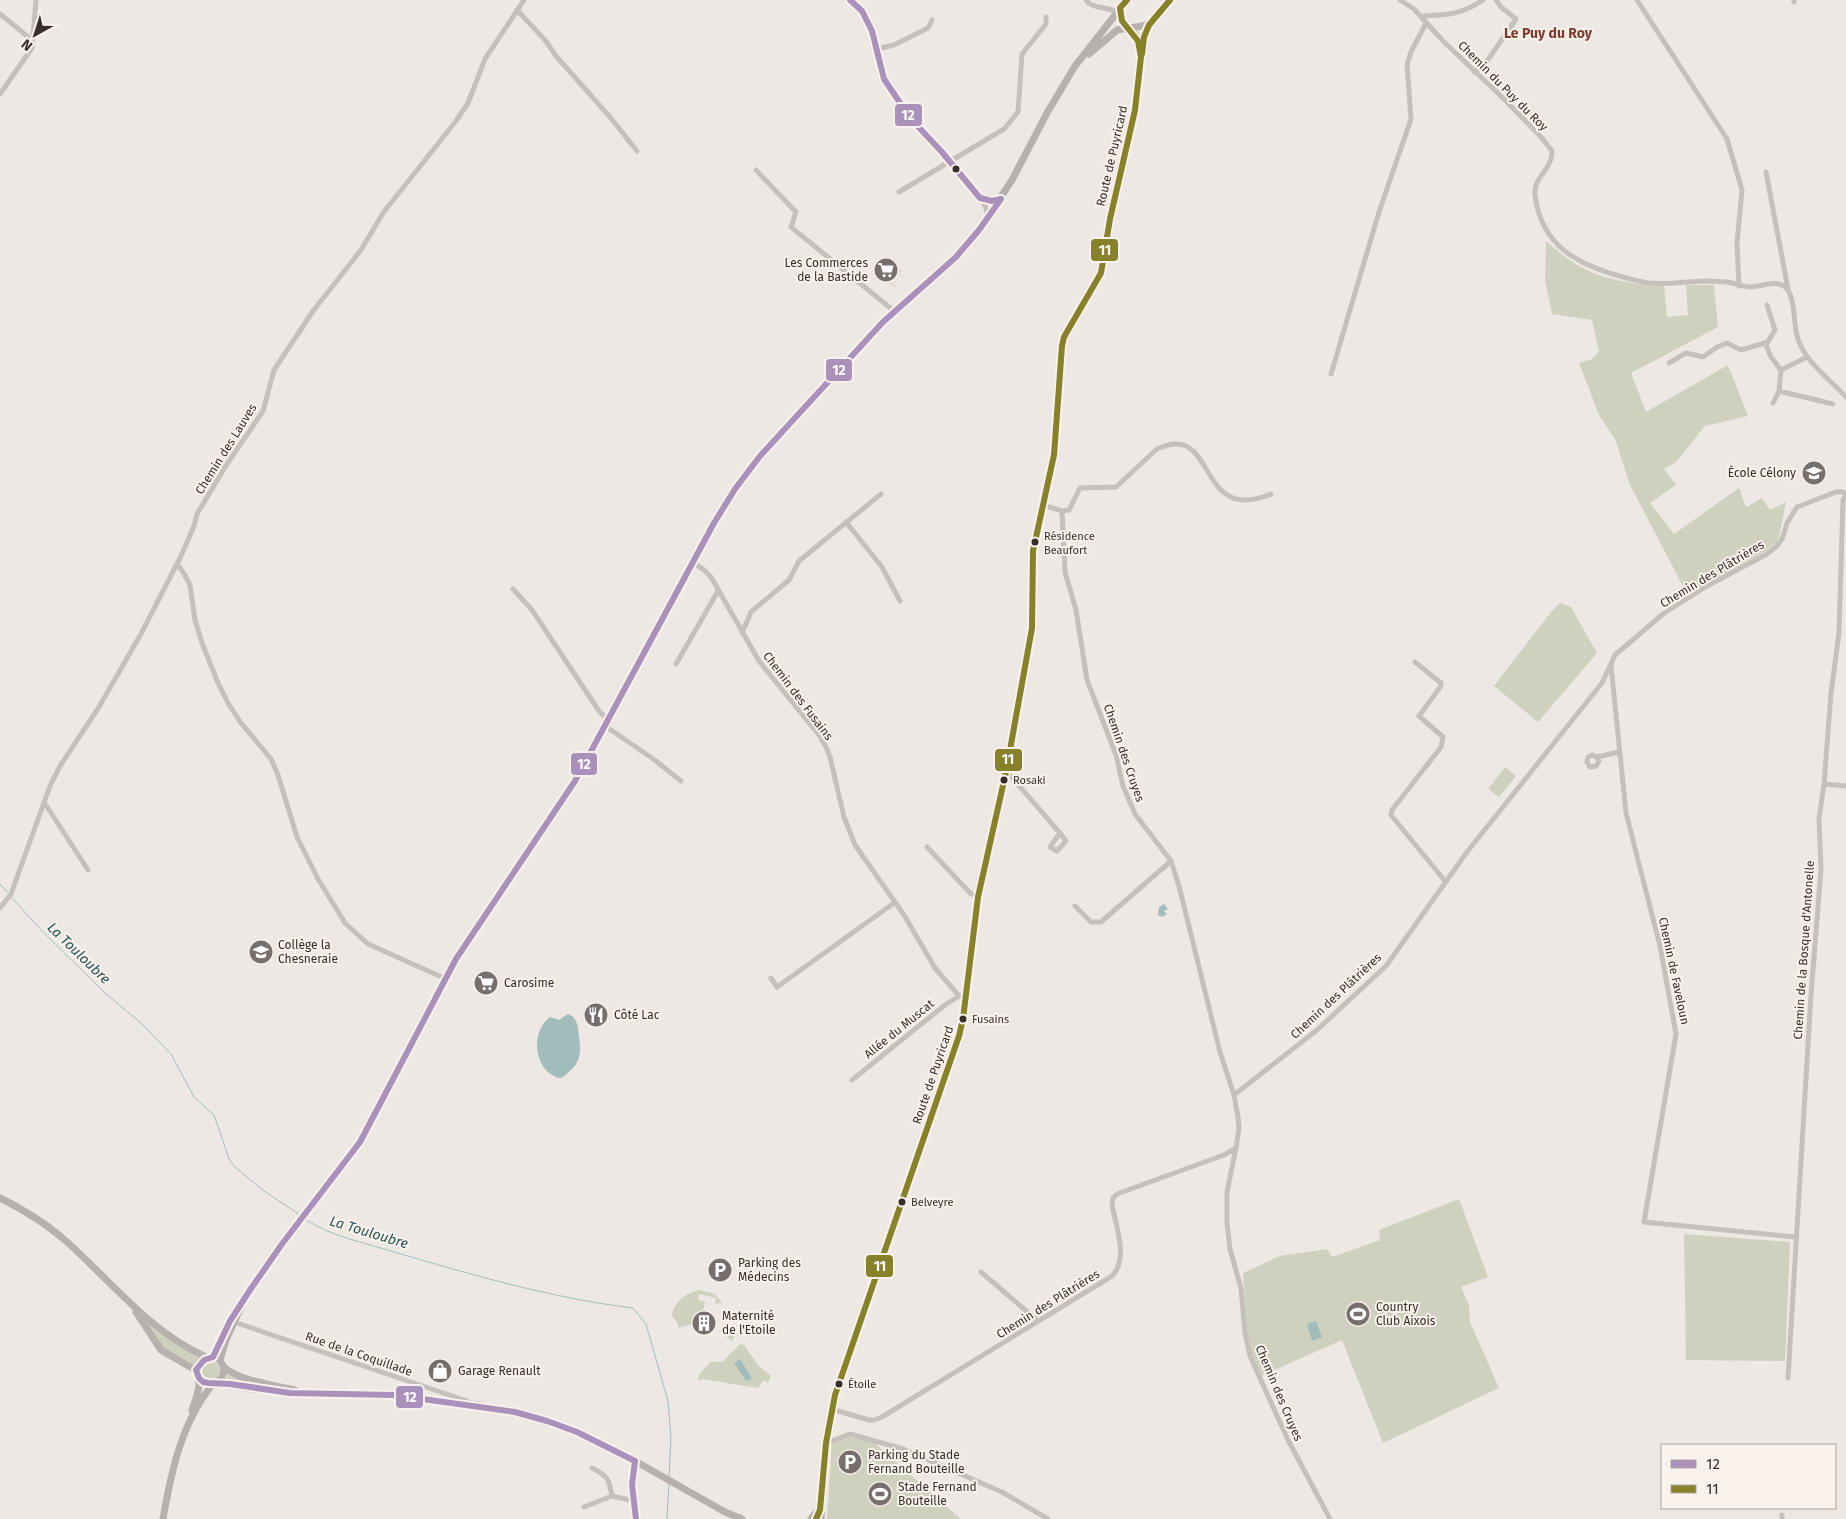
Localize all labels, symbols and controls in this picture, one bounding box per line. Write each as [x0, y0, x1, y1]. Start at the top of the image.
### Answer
north arrow [10, 10, 60, 60]
district label: Le Puy du Roy [1504, 25, 1593, 42]
text: N [18, 35, 36, 54]
street label: Chemin du Puy du Roy [1455, 38, 1551, 134]
line badge: 12 [894, 103, 923, 127]
street label: Route de Puyricard [1094, 104, 1130, 208]
text: 12 [901, 107, 915, 124]
unlabelled marker [951, 164, 961, 174]
line badge: 11 [1090, 238, 1119, 262]
text: 11 [1099, 242, 1111, 259]
place label: Les Commerces de la Bastide [784, 256, 868, 284]
supermarket icon: Les Commerces de la Bastide [873, 257, 899, 283]
line badge: 12 [825, 358, 853, 382]
text: 12 [832, 362, 846, 379]
street label: Chemin des Lauves [193, 401, 260, 497]
school or university icon: École Célony [1801, 460, 1827, 486]
place label: École Célony [1728, 465, 1796, 480]
place label: Résidence Beaufort [1044, 530, 1095, 557]
marker: Résidence Beaufort [1030, 537, 1040, 547]
street label: Chemin des Plâtrières [1658, 537, 1767, 611]
street label: Chemin des Fusains [760, 649, 836, 743]
street label: Chemin des Cruyes [1101, 702, 1147, 804]
line badge: 11 [994, 748, 1023, 772]
text: 11 [1002, 751, 1014, 768]
line badge: 12 [570, 752, 598, 776]
text: 12 [577, 756, 591, 773]
place label: Rosaki [1013, 774, 1046, 787]
marker: Rosaki [999, 775, 1009, 785]
street label: Chemin de la Bosque d'Antonelle [1791, 860, 1817, 1040]
street label: Chemin de Faveloun [1656, 916, 1692, 1026]
water label: La Touloubre [44, 919, 114, 988]
place label: Collège la Chesneraie [278, 938, 338, 966]
school or university icon: Collège la Chesneraie [248, 939, 274, 965]
street label: Chemin des Plâtrières [1288, 950, 1384, 1042]
supermarket icon: Carosime [473, 970, 499, 996]
place label: Carosime [504, 976, 554, 990]
street label: Allée du Muscat [861, 996, 937, 1061]
restaurant icon: Côté Lac [583, 1002, 609, 1028]
place label: Côté Lac [614, 1008, 660, 1022]
place label: Fusains [972, 1013, 1009, 1026]
marker: Fusains [958, 1014, 968, 1024]
street label: Route de Puyricard [910, 1024, 956, 1126]
place label: Belveyre [911, 1196, 953, 1209]
marker: Belveyre [897, 1197, 907, 1207]
water label: La Touloubre [328, 1213, 410, 1252]
line badge: 11 [865, 1254, 894, 1278]
place label: Parking des Médecins [738, 1256, 801, 1284]
parking icon: Parking des Médecins [707, 1257, 733, 1283]
text: 11 [874, 1258, 886, 1275]
street label: Chemin des Plâtrières [994, 1266, 1102, 1341]
place label: Country Club Aixois [1376, 1300, 1436, 1328]
sports icon: Country Club Aixois [1345, 1301, 1371, 1327]
place label: Maternité de l'Etoile [722, 1309, 776, 1337]
building icon: Maternité de l'Etoile [691, 1310, 717, 1336]
street label: Rue de la Coquillade [304, 1329, 414, 1379]
street label: Chemin des Cruyes [1252, 1343, 1306, 1443]
shop icon: Garage Renault [427, 1358, 453, 1384]
place label: Garage Renault [458, 1364, 541, 1378]
place label: Étoile [848, 1377, 876, 1391]
marker: Étoile [834, 1379, 844, 1389]
line badge: 12 [395, 1385, 424, 1409]
text: 12 [403, 1389, 417, 1406]
legend [1661, 1444, 1836, 1509]
place label: Parking du Stade Fernand Bouteille [868, 1448, 964, 1476]
parking icon: Parking du Stade Fernand Bouteille [837, 1449, 863, 1475]
text: 12 [1706, 1455, 1720, 1473]
place label: Stade Fernand Bouteille [898, 1480, 977, 1508]
text: 11 [1706, 1480, 1719, 1498]
sports icon: Stade Fernand Bouteille [867, 1481, 893, 1507]

